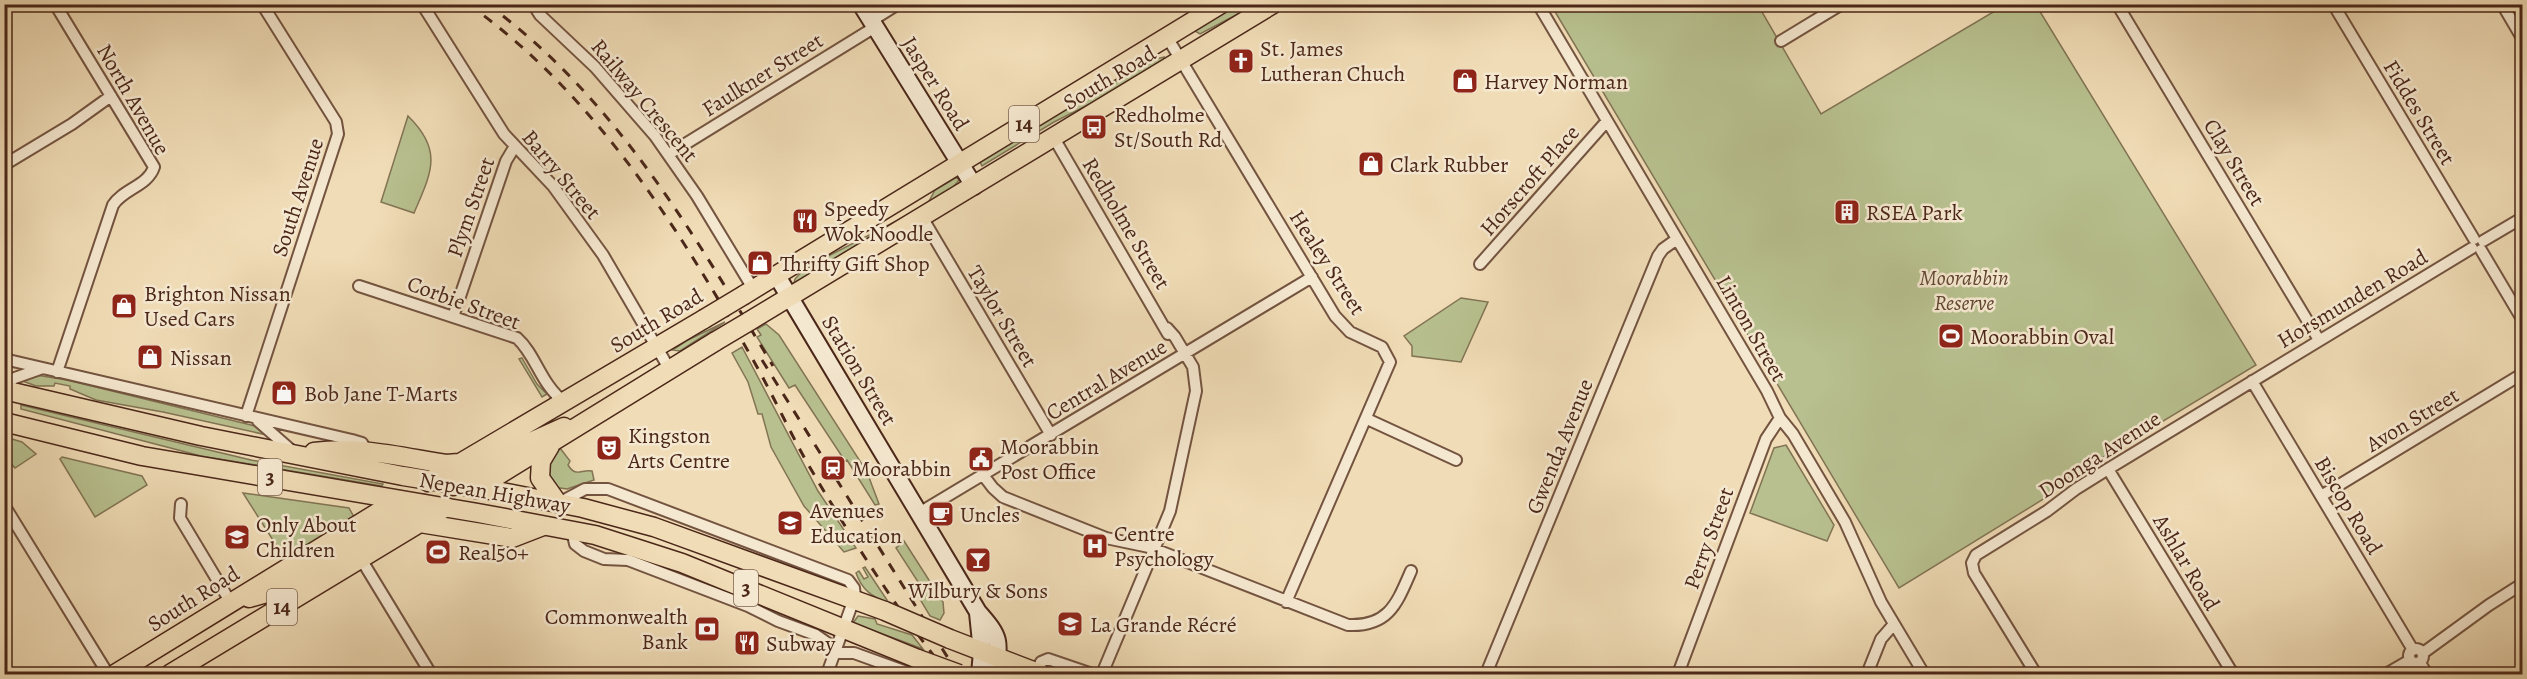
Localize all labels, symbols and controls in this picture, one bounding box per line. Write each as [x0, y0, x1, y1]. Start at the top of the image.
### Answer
street label: Faulkner Street [696, 26, 829, 124]
street label: Jasper Road [894, 31, 976, 136]
street label: Railway Crescent [584, 33, 705, 169]
place label: St. James Lutheran Chuch [1260, 34, 1406, 89]
street label: North Avenue [89, 38, 177, 161]
street label: South Road [1058, 38, 1162, 117]
church icon: St. James Lutheran Chuch [1226, 46, 1256, 76]
street label: Fiddes Street [2376, 54, 2462, 171]
shop icon: Harvey Norman [1450, 66, 1480, 96]
place label: Harvey Norman [1484, 67, 1628, 97]
place label: Redholme St/South Rd [1114, 100, 1222, 155]
road number: 14 [1009, 106, 1039, 142]
bus stop icon: Redholme St/South Rd [1079, 112, 1109, 142]
street label: Clay Street [2196, 113, 2272, 212]
street label: Horscroft Place [1473, 119, 1586, 243]
street label: Barry Street [515, 123, 608, 226]
street label: South Avenue [265, 134, 331, 260]
shop icon: Clark Rubber [1356, 149, 1386, 179]
place label: Clark Rubber [1390, 150, 1508, 180]
street label: Redholme Street [1075, 152, 1177, 295]
street label: Plym Street [440, 153, 502, 261]
place label: Speedy Wok Noodle [823, 194, 933, 249]
building icon: RSEA Park [1832, 197, 1862, 227]
place label: RSEA Park [1866, 198, 1963, 228]
street label: Healey Street [1282, 204, 1372, 321]
restaurant icon: Speedy Wok Noodle [790, 206, 820, 236]
street label: Horsmunden Road [2272, 242, 2433, 356]
shop icon: Thrifty Gift Shop [745, 248, 775, 278]
place label: Thrifty Gift Shop [780, 249, 930, 279]
street label: Taylor Street [960, 260, 1044, 373]
park label: Moorabbin Reserve [1919, 263, 2009, 318]
street label: Corbie Street [403, 269, 524, 337]
street label: Linton Street [1709, 270, 1794, 387]
place label: Brighton Nissan Used Cars [144, 279, 291, 334]
street label: South Road [605, 281, 709, 360]
shop icon: Brighton Nissan Used Cars [109, 291, 139, 321]
street label: Station Street [814, 310, 904, 431]
sports icon: Moorabbin Oval [1936, 321, 1966, 351]
place label: Moorabbin Oval [1970, 322, 2114, 352]
street label: Central Avenue [1040, 332, 1173, 428]
shop icon: Nissan [135, 342, 165, 372]
place label: Nissan [170, 343, 232, 373]
street label: Gwenda Avenue [1519, 374, 1601, 518]
shop icon: Bob Jane T-Marts [269, 378, 299, 408]
place label: Bob Jane T-Marts [304, 379, 458, 409]
street label: Avon Street [2360, 380, 2465, 460]
street label: Doonga Avenue [2033, 404, 2167, 506]
place label: Kingston Arts Centre [627, 421, 730, 476]
place label: Moorabbin Post Office [1000, 432, 1099, 487]
theatre icon: Kingston Arts Centre [594, 433, 624, 463]
public building icon: Moorabbin Post Office [966, 444, 996, 474]
street label: Biscop Road [2307, 451, 2389, 560]
station icon: Moorabbin [818, 453, 848, 483]
place label: Moorabbin [852, 454, 951, 484]
road number: 3 [258, 459, 282, 495]
street label: Nepean Highway [417, 465, 573, 521]
street label: Perry Street [1677, 483, 1741, 593]
place label: Avenues Education [809, 496, 902, 551]
cafe icon: Uncles [926, 499, 956, 529]
place label: Uncles [960, 500, 1020, 530]
school or university icon: Avenues Education [775, 508, 805, 538]
street label: Ashlar Road [2145, 508, 2227, 617]
place label: Only About Children [256, 510, 357, 565]
place label: Centre Psychology [1114, 519, 1214, 574]
school or university icon: Only About Children [222, 522, 252, 552]
hospital icon: Centre Psychology [1080, 531, 1110, 561]
sports icon: Real50+ [423, 537, 453, 567]
place label: Real50+ [458, 538, 529, 568]
bar icon: Wilbury & Sons [963, 545, 993, 575]
street label: South Road [142, 559, 245, 639]
road number: 3 [734, 570, 758, 606]
place label: Wilbury & Sons [907, 576, 1048, 606]
road number: 14 [267, 589, 297, 625]
place label: Commonwealth Bank [545, 602, 688, 657]
school or university icon: La Grande Récré [1055, 609, 1085, 639]
place label: La Grande Récré [1090, 610, 1237, 640]
bank icon: Commonwealth Bank [692, 614, 722, 644]
restaurant icon: Subway [732, 628, 762, 658]
place label: Subway [766, 629, 835, 659]

